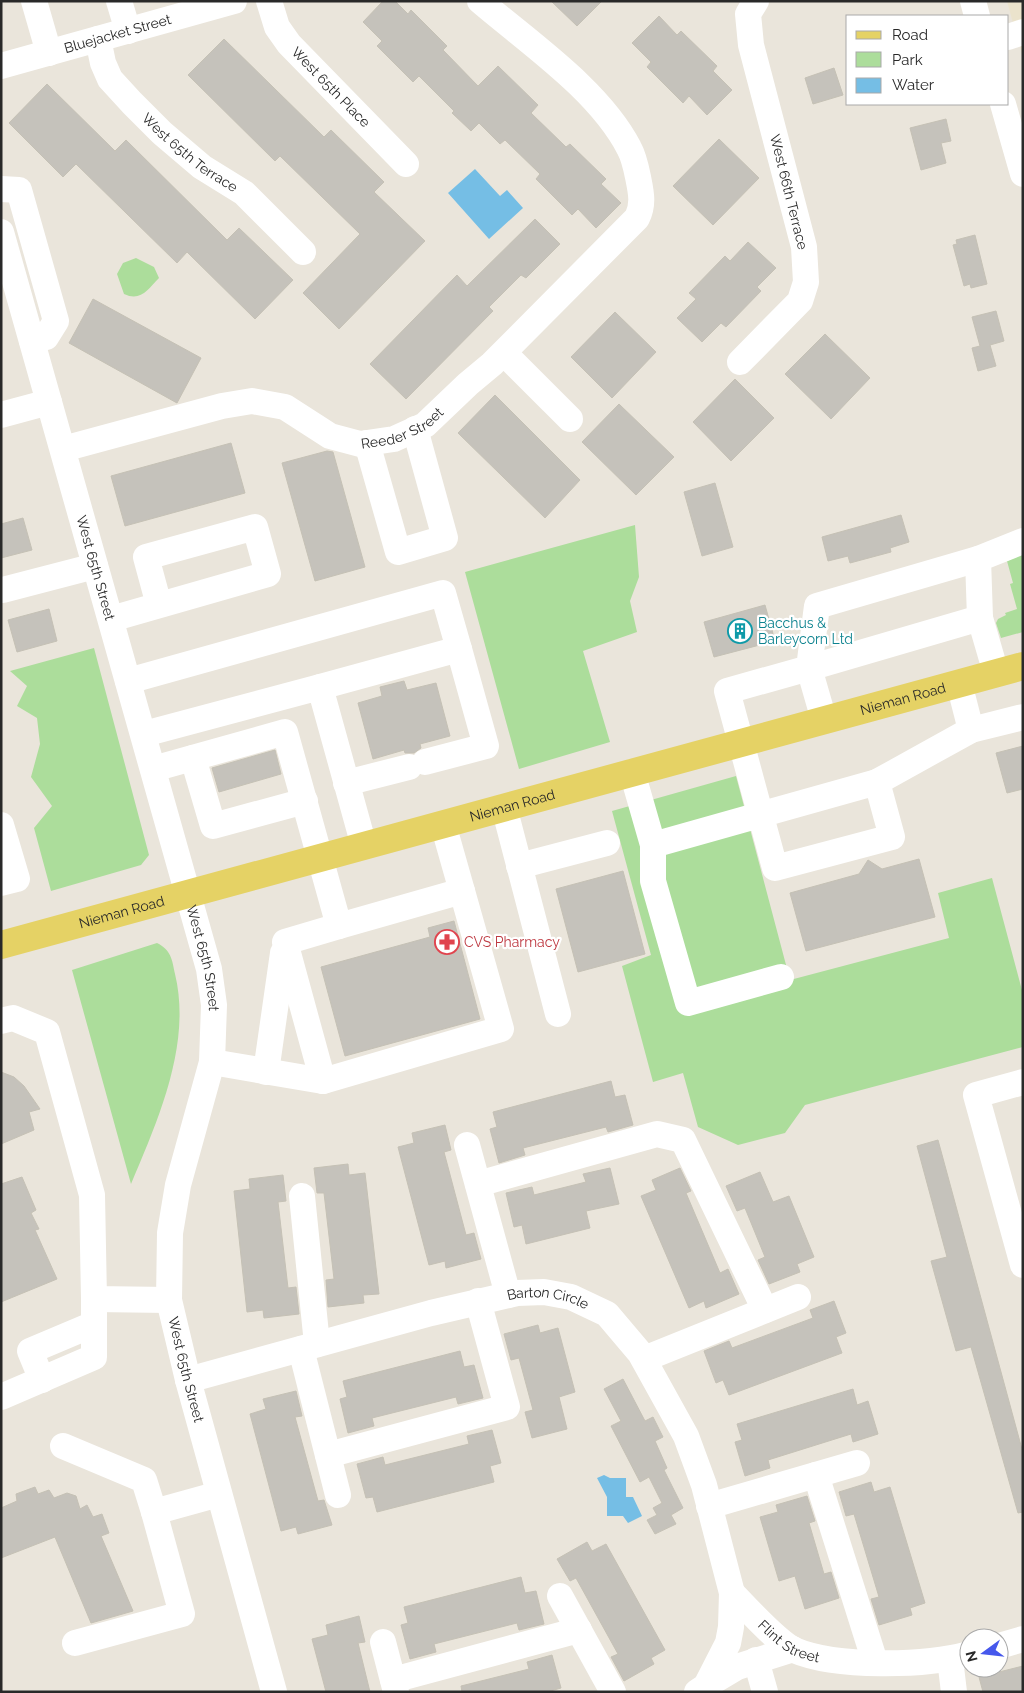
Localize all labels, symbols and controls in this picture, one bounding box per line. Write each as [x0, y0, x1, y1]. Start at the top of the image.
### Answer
street label: Bluejacket Street [62, 11, 173, 56]
legend [846, 15, 1009, 105]
text: Road [892, 26, 928, 44]
street label: West 65th Place [288, 44, 373, 130]
text: Park [892, 51, 923, 69]
text: Water [892, 76, 935, 94]
street label: West 65th Terrace [139, 110, 241, 195]
street label: West 66th Terrace [767, 133, 811, 251]
street label: Reeder Street [360, 404, 447, 452]
street label: West 65th Street [73, 514, 118, 622]
place label: Bacchus & Barleycorn Ltd [758, 615, 853, 647]
building icon: Bacchus & Barleycorn Ltd [727, 618, 753, 644]
street label: Nieman Road [858, 679, 948, 718]
street label: Nieman Road [468, 786, 557, 825]
street label: Nieman Road [77, 893, 166, 931]
street label: West 65th Street [183, 903, 222, 1012]
pharmacy icon: CVS Pharmacy [434, 929, 460, 955]
place label: CVS Pharmacy [464, 934, 560, 950]
street label: Barton Circle [505, 1284, 592, 1312]
street label: West 65th Street [165, 1315, 207, 1424]
street label: Flint Street [755, 1617, 821, 1665]
north arrow [959, 1628, 1009, 1678]
text: N [962, 1649, 981, 1664]

